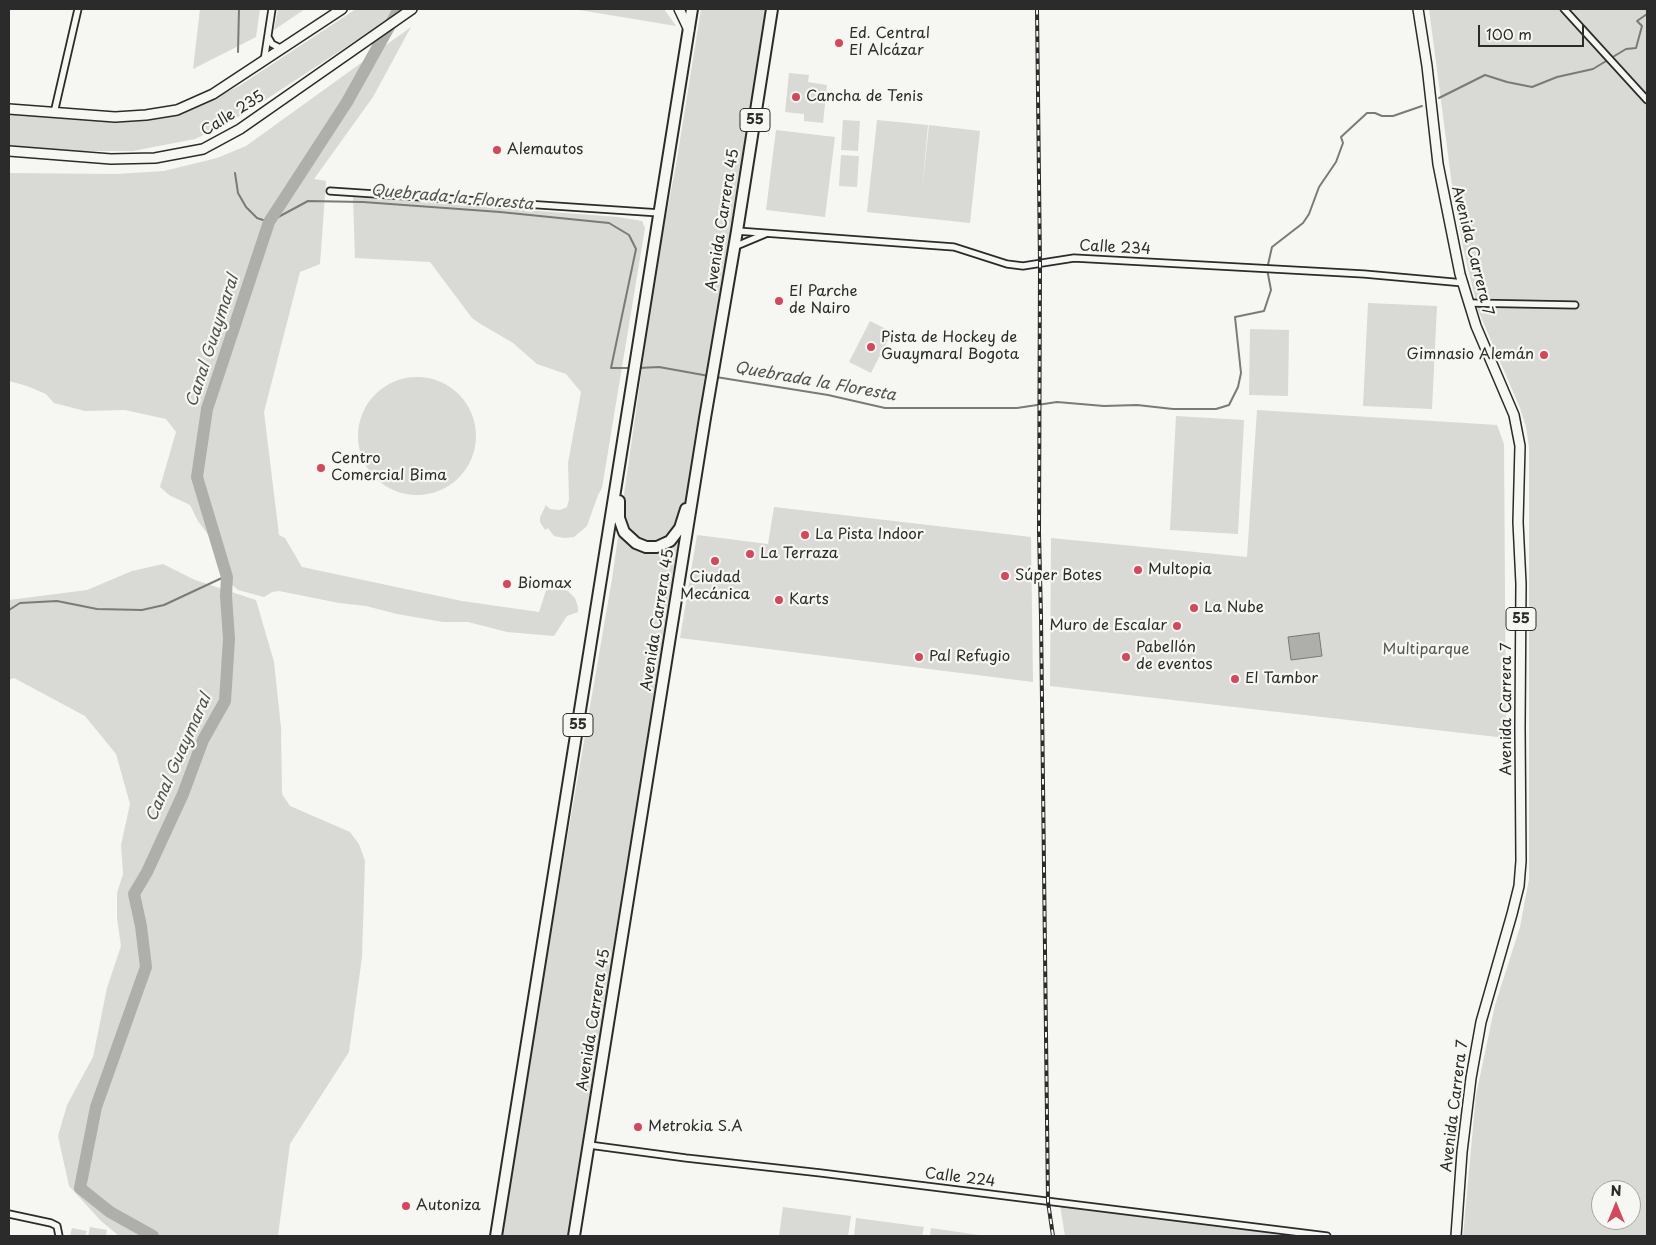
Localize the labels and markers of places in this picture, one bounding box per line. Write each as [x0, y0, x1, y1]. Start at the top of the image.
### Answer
place label: Ed. Central El Alcázar [849, 25, 930, 60]
marker: Ed. Central El Alcázar [833, 37, 845, 49]
place label: Cancha de Tenis [806, 88, 923, 106]
marker: Cancha de Tenis [790, 91, 802, 103]
place label: Alemautos [507, 141, 583, 159]
marker: Alemautos [491, 144, 503, 156]
place label: El Parche de Nairo [789, 283, 858, 318]
marker: El Parche de Nairo [773, 295, 785, 307]
place label: Pista de Hockey de Guaymaral Bogota [881, 329, 1019, 364]
marker: Pista de Hockey de Guaymaral Bogota [865, 341, 877, 353]
place label: Gimnasio Alemán [1407, 346, 1534, 364]
marker: Gimnasio Alemán [1538, 349, 1550, 361]
place label: Centro Comercial Bima [331, 450, 447, 485]
marker: Centro Comercial Bima [315, 462, 327, 474]
place label: La Pista Indoor [815, 526, 924, 544]
marker: La Pista Indoor [799, 529, 811, 541]
place label: La Terraza [760, 545, 838, 563]
marker: La Terraza [744, 548, 756, 560]
marker: Ciudad Mecánica [709, 555, 721, 567]
place label: Multopia [1148, 561, 1212, 579]
marker: Multopia [1132, 564, 1144, 576]
place label: Súper Botes [1015, 567, 1102, 585]
place label: Ciudad Mecánica [680, 569, 750, 604]
marker: Súper Botes [999, 570, 1011, 582]
place label: Biomax [517, 575, 572, 593]
marker: Biomax [501, 578, 513, 590]
place label: Karts [789, 591, 829, 609]
marker: Karts [773, 594, 785, 606]
place label: La Nube [1204, 599, 1264, 617]
marker: La Nube [1188, 602, 1200, 614]
place label: Muro de Escalar [1049, 617, 1167, 635]
marker: Muro de Escalar [1171, 620, 1183, 632]
place label: Pabellón de eventos [1136, 639, 1212, 674]
place label: Pal Refugio [929, 648, 1010, 666]
marker: Pal Refugio [913, 651, 925, 663]
marker: Pabellón de eventos [1120, 651, 1132, 663]
place label: El Tambor [1245, 670, 1318, 688]
marker: El Tambor [1229, 673, 1241, 685]
place label: Metrokia S.A [648, 1118, 743, 1136]
marker: Metrokia S.A [632, 1121, 644, 1133]
place label: Autoniza [416, 1197, 481, 1215]
marker: Autoniza [400, 1200, 412, 1212]

